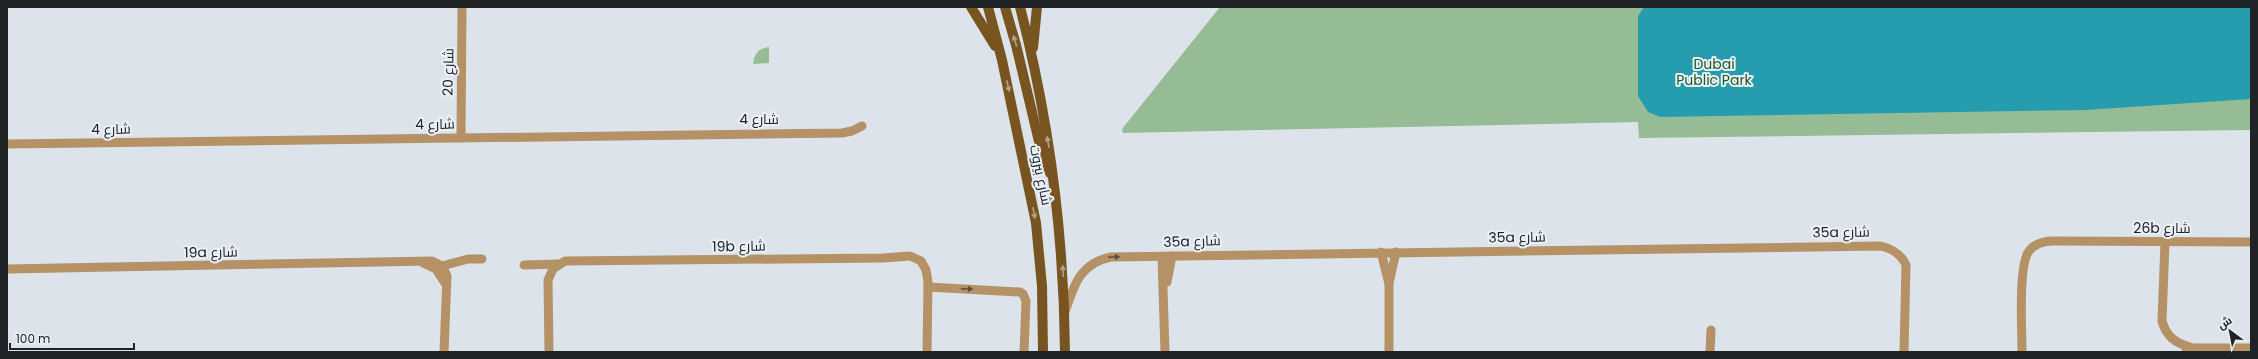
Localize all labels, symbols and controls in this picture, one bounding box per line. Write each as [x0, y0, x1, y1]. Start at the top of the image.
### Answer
one-way arrow [1012, 35, 1018, 47]
street label: شارع 20 [438, 48, 458, 96]
park label: Dubai Public Park [1676, 54, 1753, 90]
one-way arrow [1005, 79, 1011, 92]
street label: شارع 4 [739, 109, 779, 129]
street label: شارع 4 [415, 114, 455, 134]
street label: شارع 4 [91, 119, 131, 139]
one-way arrow [1045, 136, 1051, 148]
street label: شارع بيروت [1025, 143, 1057, 207]
one-way arrow [1032, 207, 1038, 219]
street label: 26b شارع [2133, 218, 2191, 238]
street label: 35a شارع [1812, 222, 1870, 242]
street label: 35a شارع [1488, 227, 1546, 247]
street label: 35a شارع [1163, 230, 1221, 252]
street label: 19b شارع [712, 236, 766, 256]
street label: 19a شارع [184, 242, 238, 262]
one-way arrow [1108, 254, 1120, 261]
one-way arrow [1059, 265, 1066, 277]
one-way arrow [961, 285, 973, 292]
north arrow [2210, 311, 2250, 351]
text: ش [2214, 312, 2235, 333]
scale bar [10, 325, 134, 351]
text: 100 m [16, 330, 50, 347]

